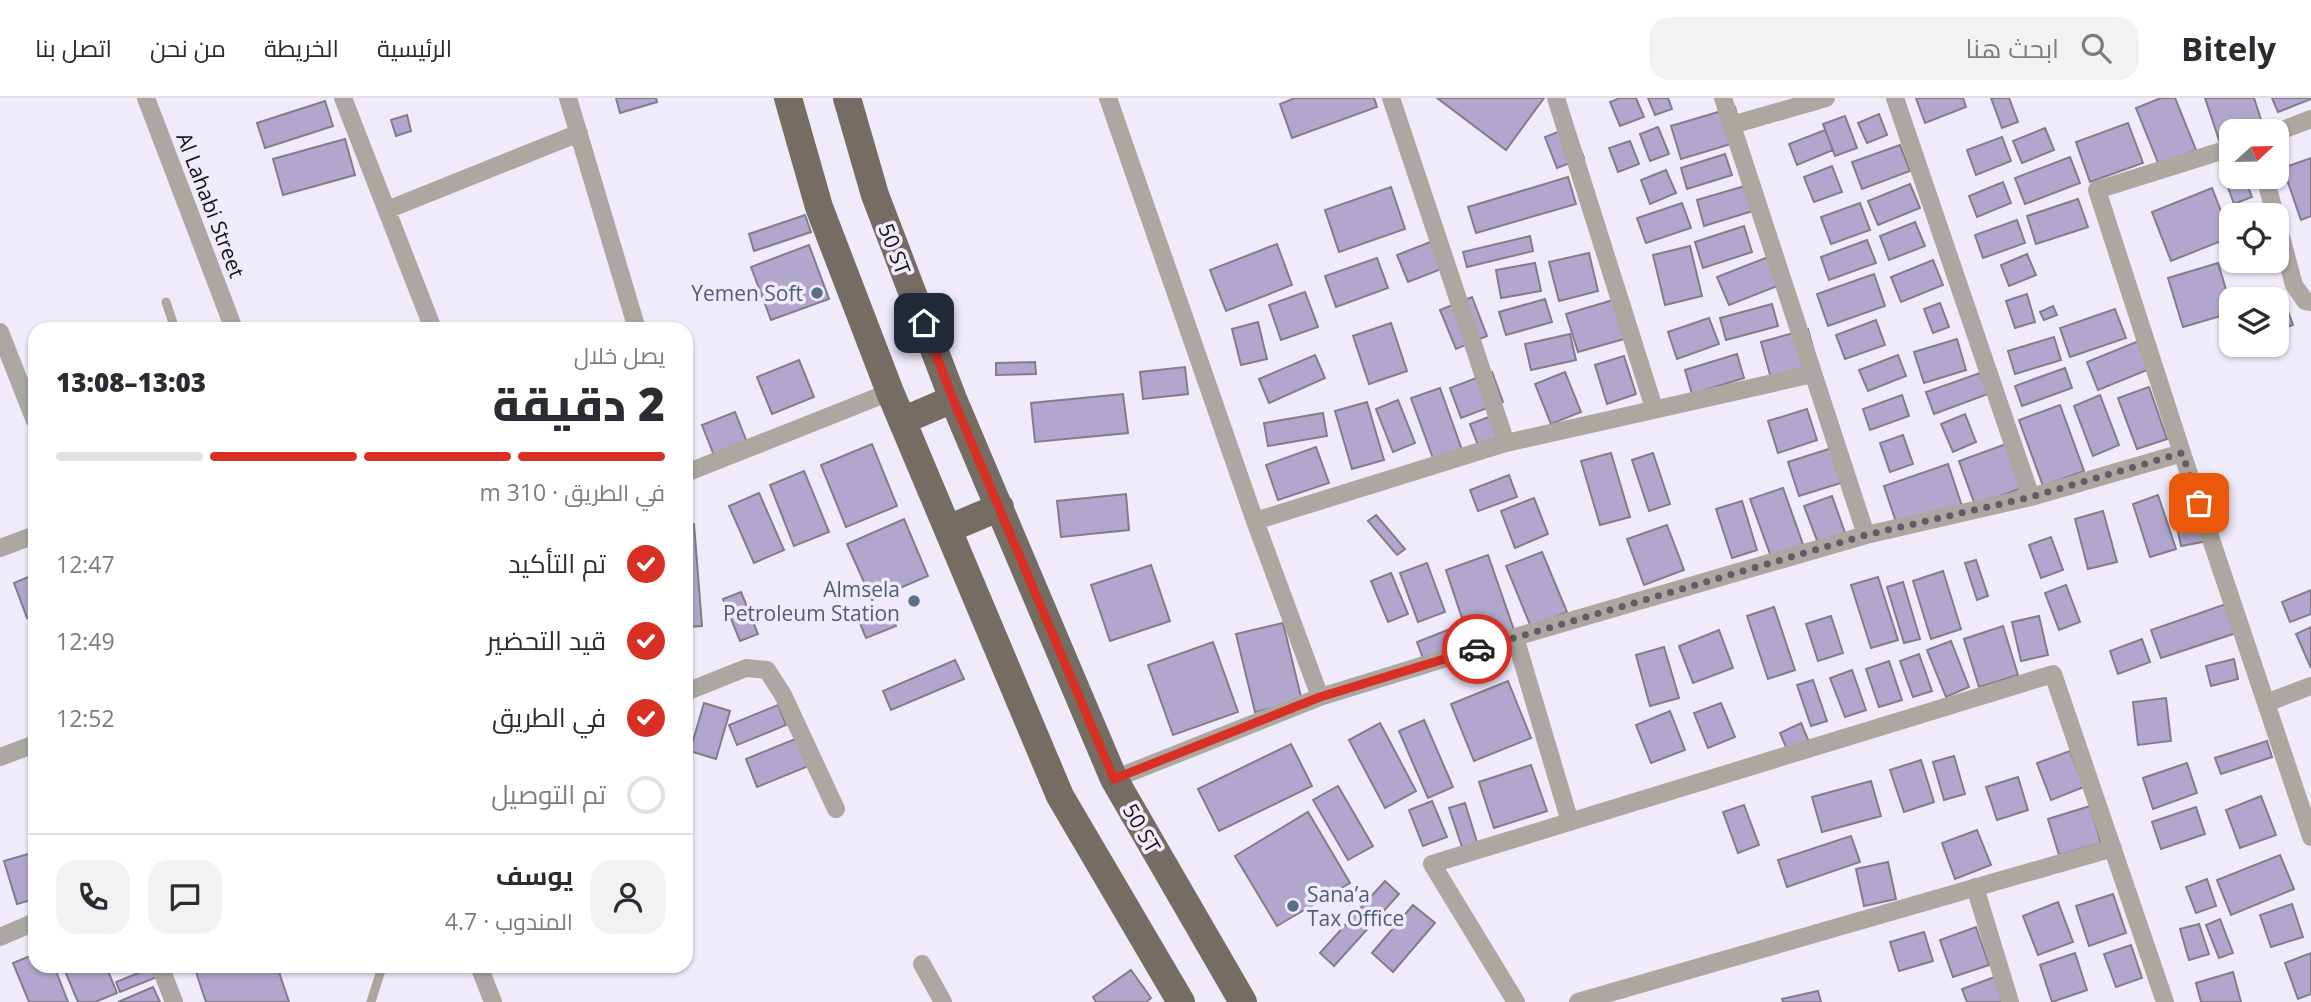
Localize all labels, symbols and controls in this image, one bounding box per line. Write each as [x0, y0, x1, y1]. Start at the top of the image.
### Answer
search box [1649, 17, 2139, 80]
text: Bitely [2181, 26, 2276, 71]
icon: search [2077, 29, 2115, 67]
text: ابحث هنا [1965, 30, 2059, 66]
text: اتصل بنا [35, 31, 112, 64]
text: من نحن [150, 31, 226, 64]
text: الخريطة [264, 31, 339, 64]
text: الرئيسية [377, 31, 452, 64]
north arrow [2219, 119, 2289, 189]
map controls [2219, 119, 2289, 357]
street label: Al Lahabi Street [170, 128, 252, 282]
button: locate [2219, 203, 2289, 273]
street label: 50 ST [873, 219, 918, 279]
place label: Yemen Soft [691, 279, 803, 307]
marker: Yemen Soft [809, 285, 825, 301]
button: layers [2219, 287, 2289, 357]
pin [894, 293, 954, 353]
icon: home [905, 304, 943, 342]
text: يصل خلال [574, 339, 665, 371]
text: 13:03–13:08 [56, 364, 206, 400]
text: 2 دقيقة [493, 372, 665, 434]
pin [2169, 473, 2229, 533]
text: في الطريق · 310 m [479, 476, 665, 508]
icon: bag [2180, 484, 2218, 522]
text: تم التأكيد [508, 545, 606, 581]
icon: check [627, 545, 665, 583]
text: 12:47 [56, 548, 115, 580]
place label: Almsela Petroleum Station [723, 575, 900, 627]
marker: Almsela Petroleum Station [906, 593, 922, 609]
courier [1442, 614, 1512, 684]
text: قيد التحضير [487, 622, 606, 658]
icon: check [627, 622, 665, 660]
text: 12:49 [56, 625, 115, 657]
icon: car [1458, 630, 1496, 668]
text: في الطريق [492, 699, 606, 735]
icon: check [627, 699, 665, 737]
text: 12:52 [56, 702, 115, 734]
text: تم التوصيل [491, 776, 606, 812]
street label: 50 ST [1117, 798, 1167, 858]
text: يوسف [496, 857, 573, 893]
button: phone [56, 860, 130, 934]
button: chat [148, 860, 222, 934]
button: person [591, 860, 665, 934]
place label: Sana’a Tax Office [1307, 880, 1404, 932]
marker: Sana’a Tax Office [1285, 898, 1301, 914]
text: المندوب · 4.7 [445, 905, 573, 937]

